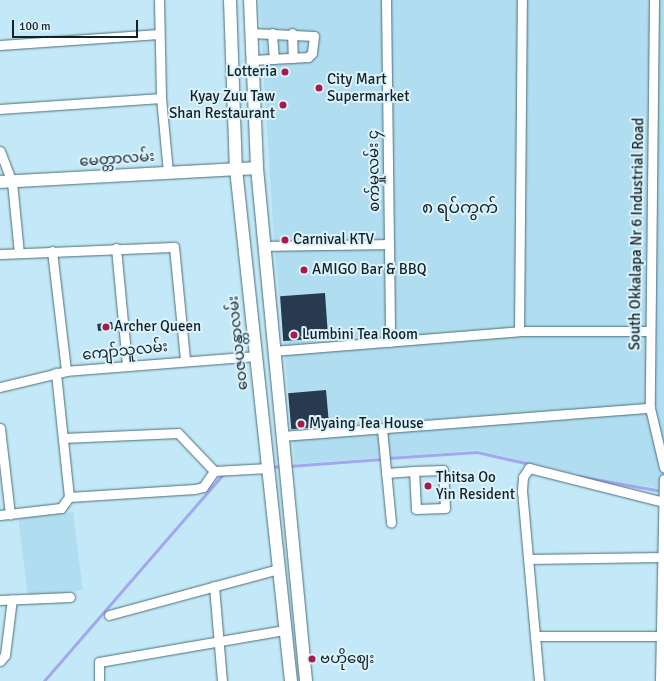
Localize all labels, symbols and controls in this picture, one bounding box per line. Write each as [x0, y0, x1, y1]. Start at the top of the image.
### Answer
scale bar [14, 12, 140, 38]
text: 100 m [19, 19, 51, 34]
place label: Lotteria [227, 63, 277, 81]
marker: Lotteria [280, 67, 290, 77]
place label: City Mart Supermarket [327, 70, 410, 105]
marker: City Mart Supermarket [314, 83, 324, 93]
place label: Kyay Zuu Taw Shan Restaurant [169, 87, 275, 122]
marker: Kyay Zuu Taw Shan Restaurant [278, 100, 288, 110]
street label: South Okkalapa Nr 6 Industrial Road [626, 118, 648, 350]
street label: စက်မှုလမ်း ၄ [364, 130, 384, 212]
street label: မေတ္တာလမ်း [79, 147, 155, 171]
district label: ၈ ရပ်ကွက် [422, 198, 498, 218]
place label: Carnival KTV [293, 231, 374, 249]
marker: Carnival KTV [280, 235, 290, 245]
place label: AMIGO Bar & BBQ [312, 261, 426, 279]
marker: AMIGO Bar & BBQ [299, 265, 309, 275]
street label: ဝေဇယန္တာလမ်း [224, 295, 252, 391]
place label: Archer Queen [114, 318, 201, 336]
marker: Archer Queen [101, 322, 111, 332]
place label: Lumbini Tea Room [302, 326, 418, 344]
marker: Lumbini Tea Room [289, 330, 299, 340]
street label: ကျော်သူလမ်း [81, 338, 169, 364]
place label: Myaing Tea House [309, 415, 424, 433]
marker: Myaing Tea House [296, 419, 306, 429]
place label: Thitsa Oo Yin Resident [436, 468, 515, 503]
marker: Thitsa Oo Yin Resident [423, 481, 433, 491]
place label: ဗဟိုဈေး [320, 650, 374, 668]
marker: ဗဟိုဈေး [307, 654, 317, 664]

